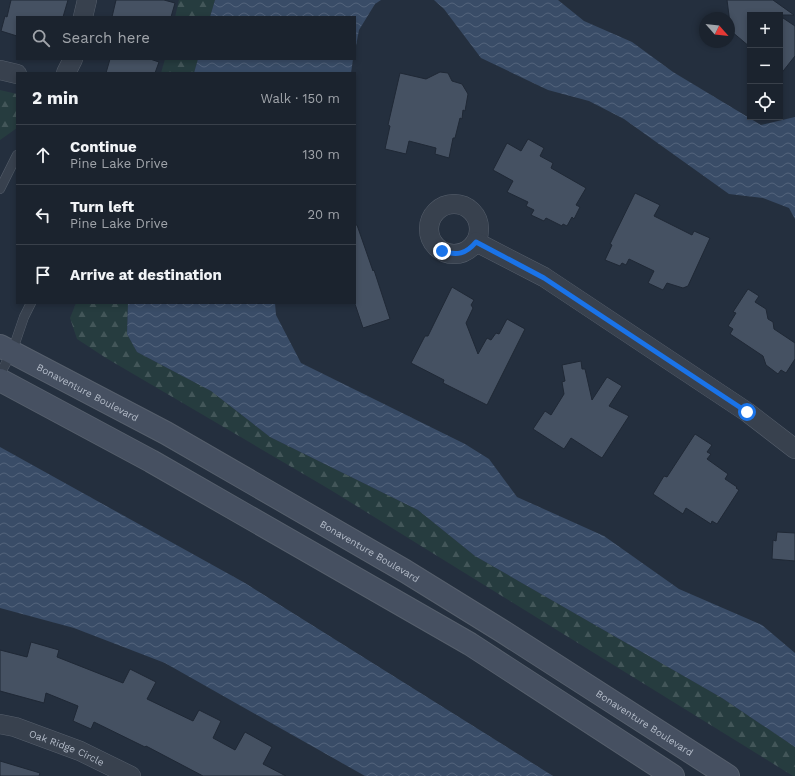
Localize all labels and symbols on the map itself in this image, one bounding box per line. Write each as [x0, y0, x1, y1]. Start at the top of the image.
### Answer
north arrow [699, 12, 735, 48]
route end [433, 242, 451, 260]
street label: Bonaventure Boulevard [35, 361, 140, 424]
route start [738, 403, 756, 421]
street label: Bonaventure Boulevard [318, 518, 421, 585]
street label: Bonaventure Boulevard [594, 688, 695, 758]
street label: Oak Ridge Circle [28, 728, 106, 768]

